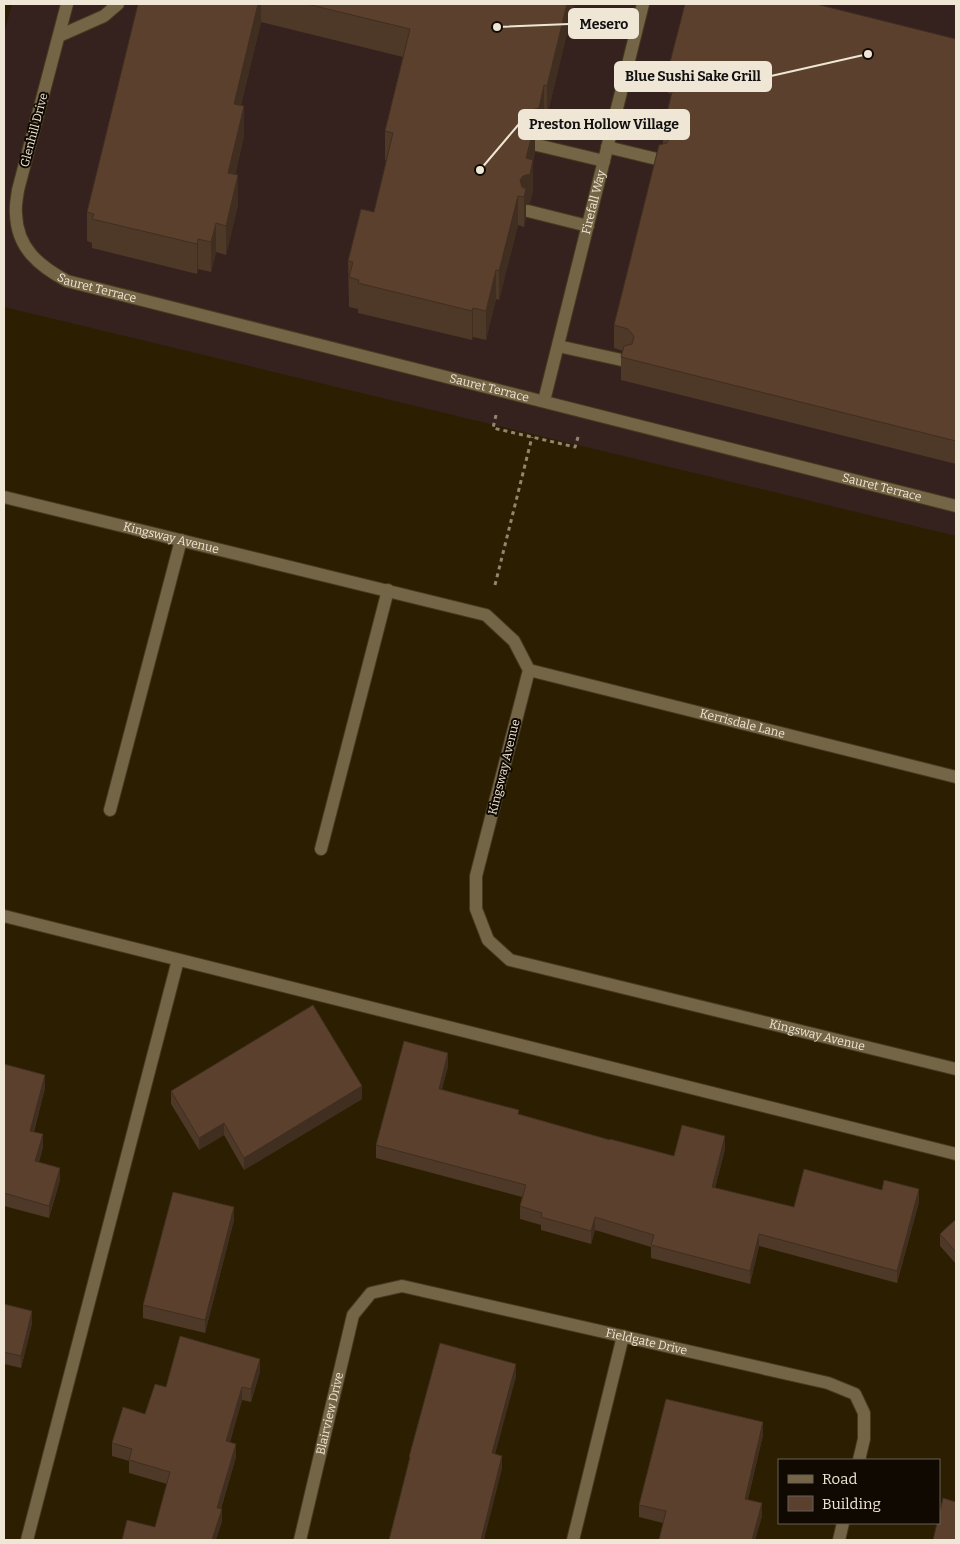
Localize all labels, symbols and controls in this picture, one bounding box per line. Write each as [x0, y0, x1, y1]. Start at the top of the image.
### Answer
callout: Mesero [569, 9, 638, 38]
text: Mesero [580, 16, 628, 33]
callout: Blue Sushi Sake Grill [615, 62, 771, 91]
text: Blue Sushi Sake Grill [625, 68, 762, 85]
street label: Glenhill Drive [17, 91, 51, 169]
callout: Preston Hollow Village [519, 110, 689, 139]
text: Preston Hollow Village [529, 116, 679, 133]
street label: Firefall Way [579, 168, 608, 236]
street label: Sauret Terrace [55, 270, 138, 305]
street label: Sauret Terrace [448, 371, 531, 405]
street label: Sauret Terrace [841, 470, 923, 504]
street label: Kingsway Avenue [122, 519, 220, 556]
street label: Kerrisdale Lane [698, 706, 787, 741]
street label: Kingsway Avenue [485, 718, 523, 816]
street label: Kingsway Avenue [768, 1017, 867, 1054]
street label: Fieldgate Drive [604, 1326, 689, 1358]
street label: Blairview Drive [313, 1371, 346, 1456]
legend [778, 1459, 940, 1524]
text: Road [822, 1470, 857, 1488]
text: Building [822, 1495, 881, 1513]

